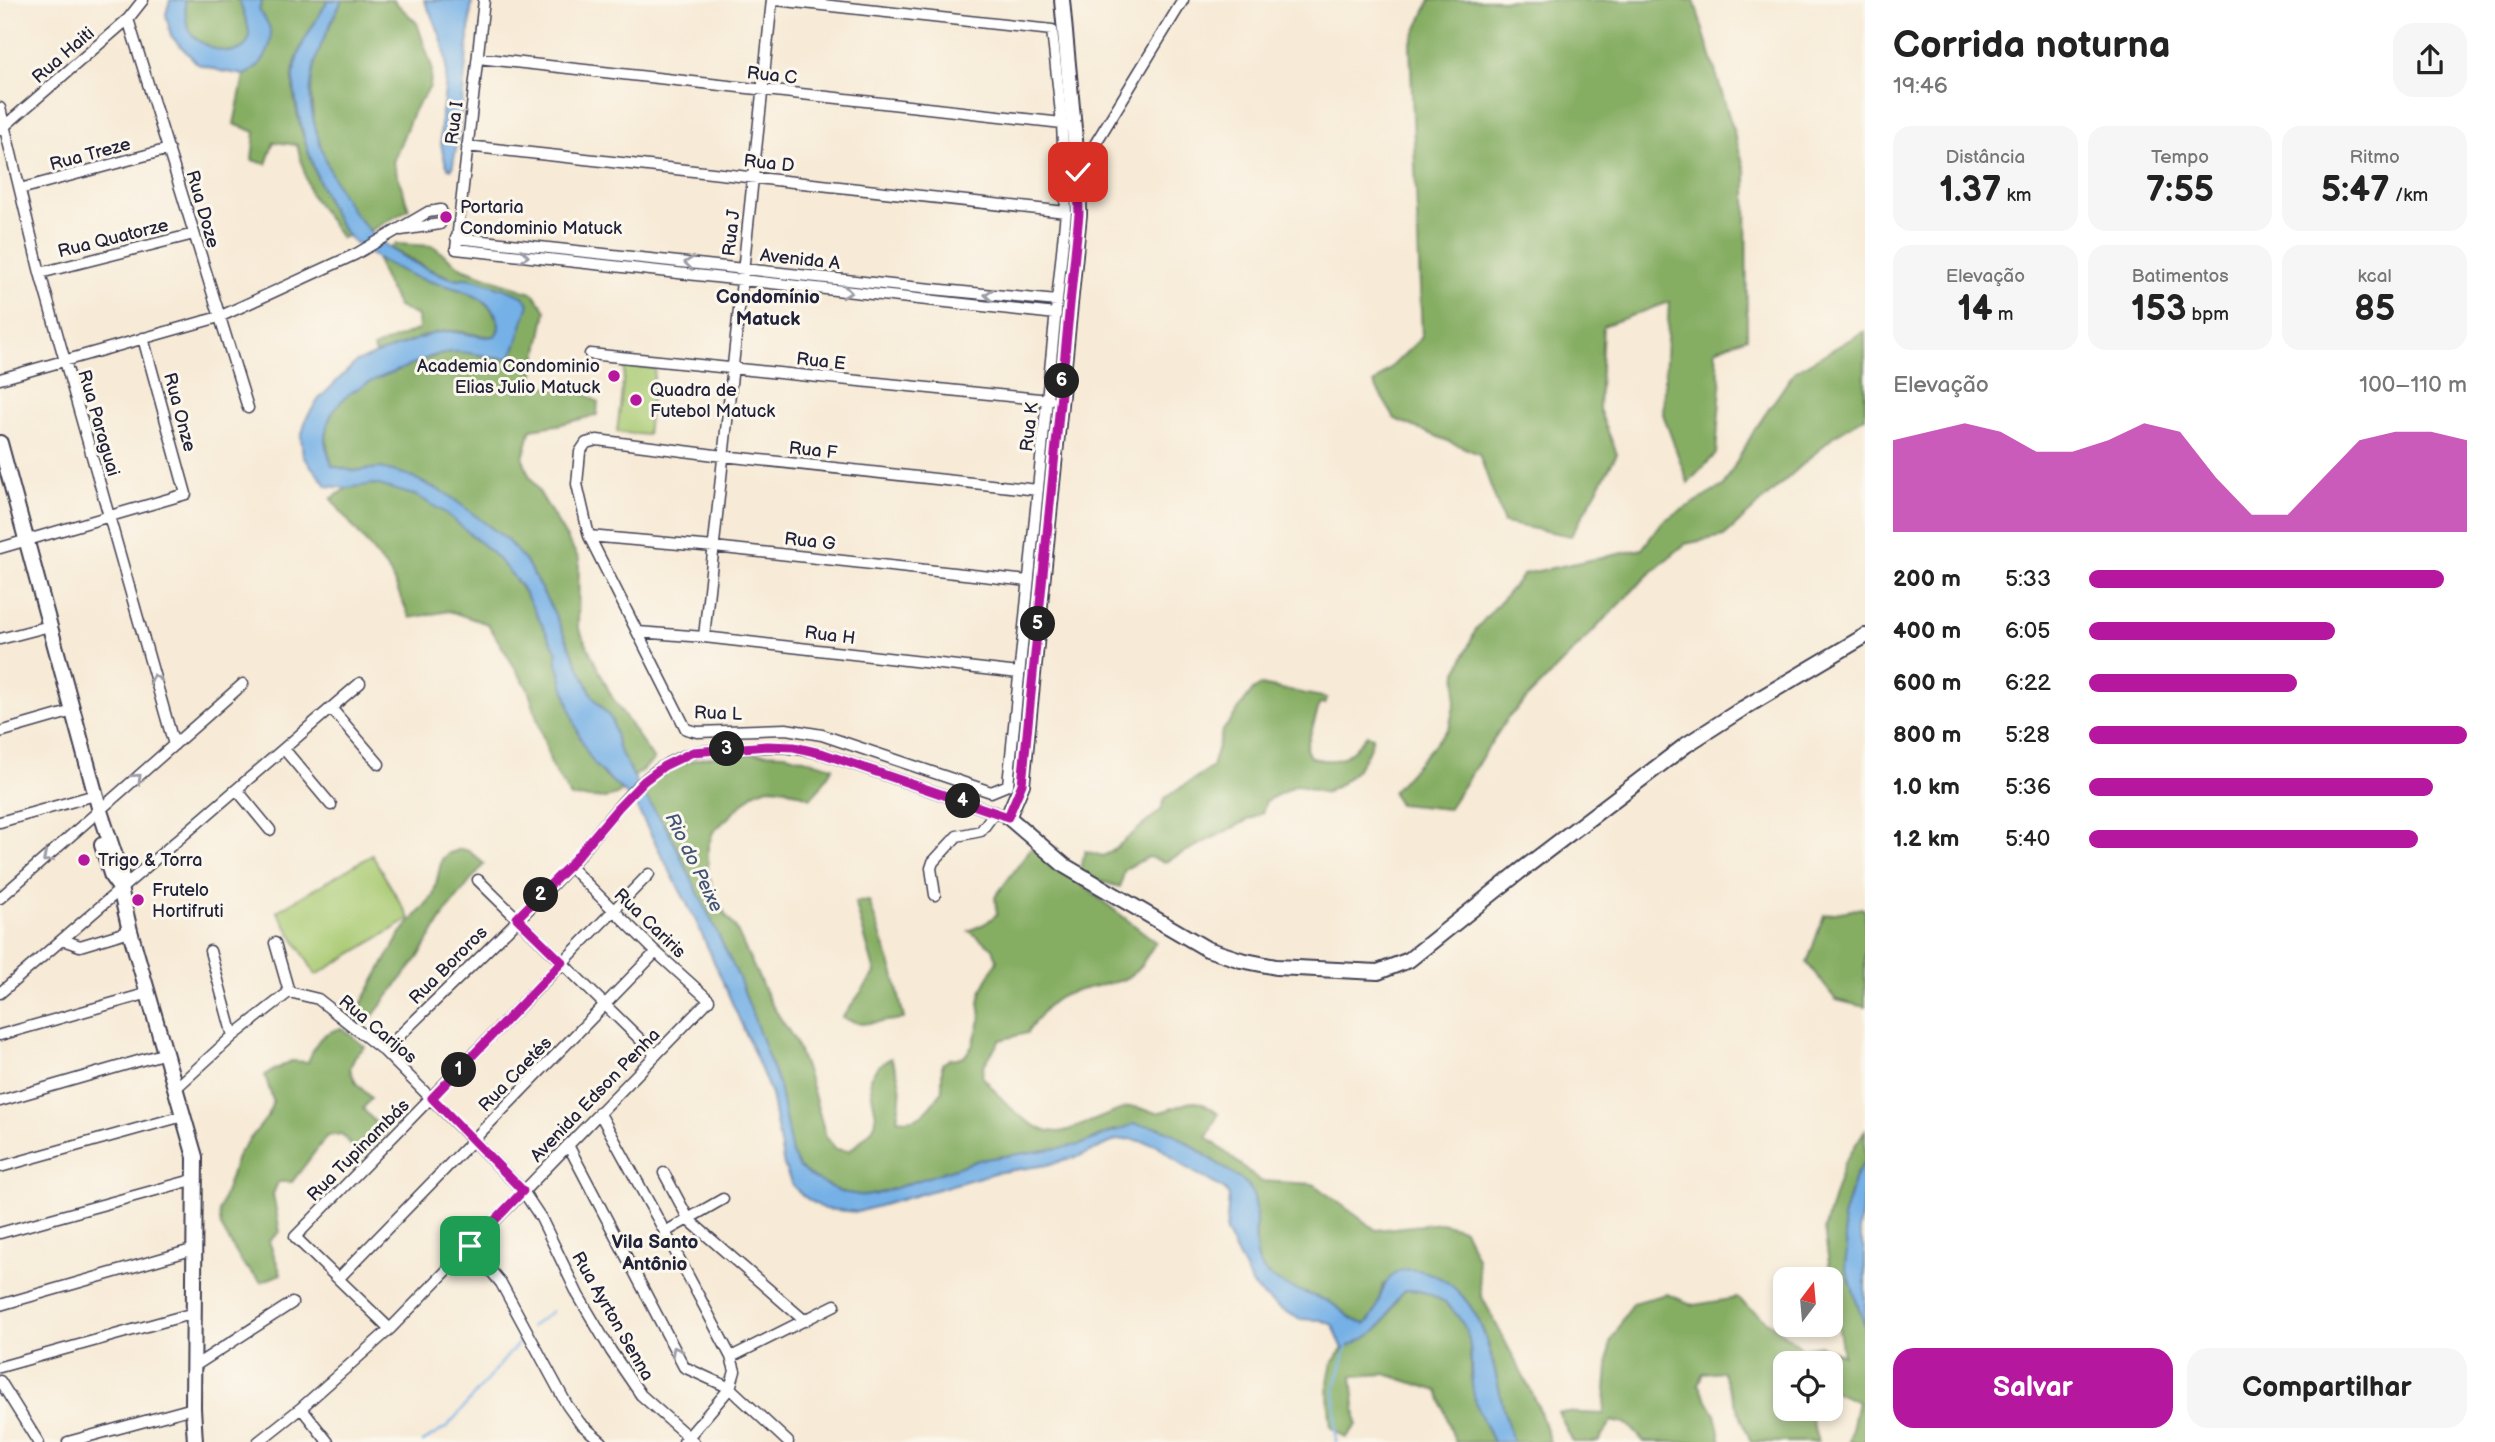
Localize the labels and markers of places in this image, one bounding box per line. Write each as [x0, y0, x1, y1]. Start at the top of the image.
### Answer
pin [1048, 142, 1108, 202]
place label: Portaria Condominio Matuck [460, 197, 622, 239]
marker: Portaria Condominio Matuck [438, 209, 454, 225]
place label: Academia Condominio Elias Julio Matuck [417, 356, 600, 398]
pin: 6 [1044, 364, 1080, 398]
marker: Academia Condominio Elias Julio Matuck [606, 368, 622, 384]
place label: Quadra de Futebol Matuck [650, 380, 775, 422]
marker: Quadra de Futebol Matuck [628, 392, 644, 408]
pin: 5 [1020, 606, 1056, 642]
pin: 3 [710, 732, 744, 766]
pin: 4 [946, 784, 981, 818]
place label: Trigo & Torra [98, 850, 202, 871]
marker: Trigo & Torra [76, 852, 92, 868]
pin: 2 [524, 878, 558, 912]
place label: Frutelo Hortifruti [152, 880, 224, 922]
marker: Frutelo Hortifruti [130, 892, 146, 908]
pin: 1 [442, 1052, 476, 1088]
pin [440, 1216, 500, 1276]

